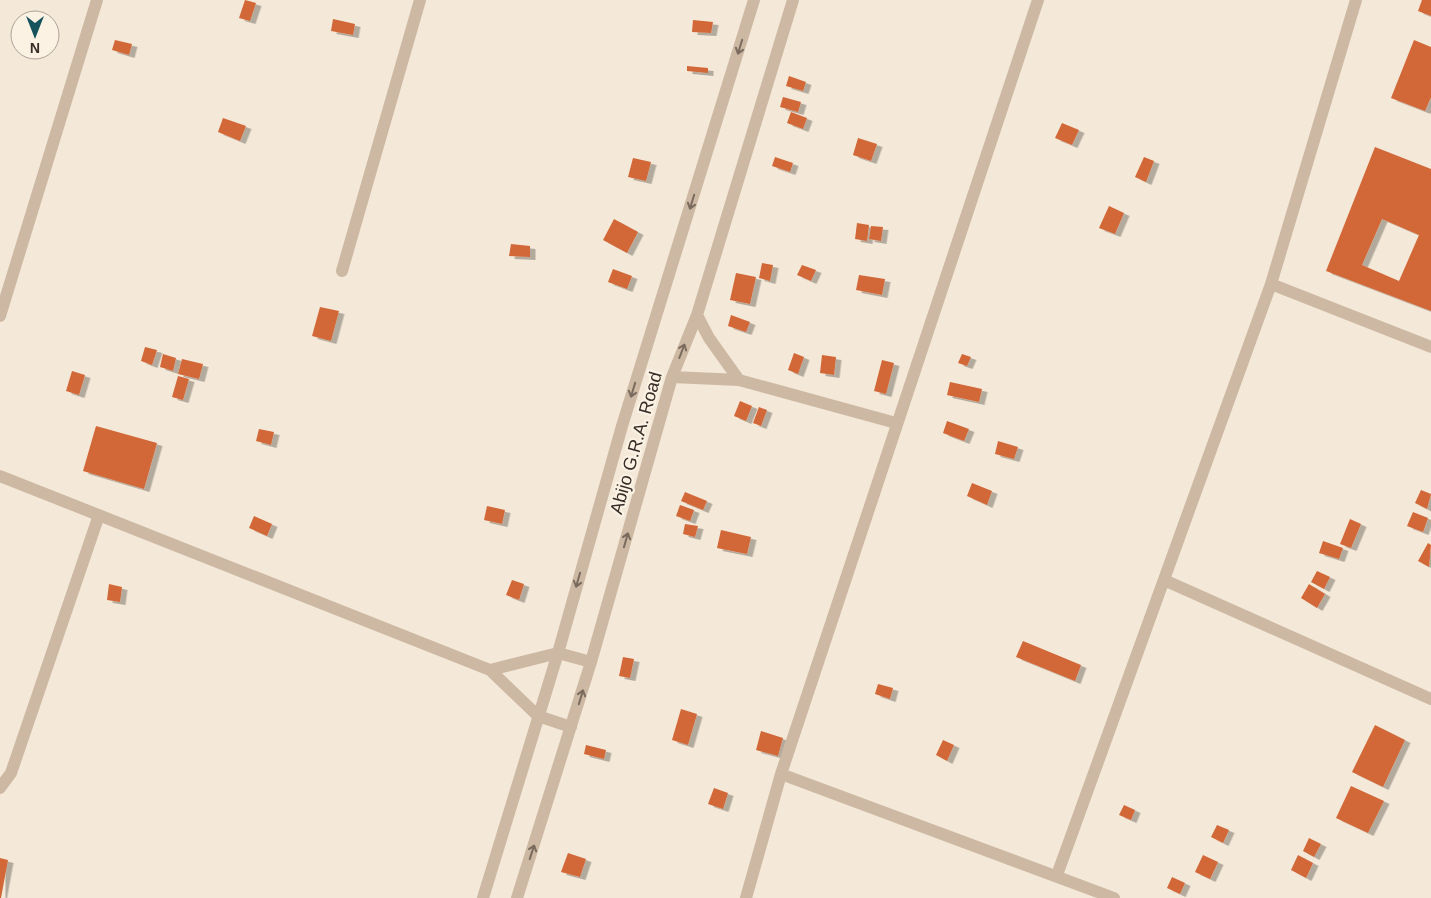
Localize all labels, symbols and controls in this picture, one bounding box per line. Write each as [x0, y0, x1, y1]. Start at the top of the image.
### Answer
north arrow [10, 10, 60, 60]
one-way arrow [735, 38, 744, 54]
text: N [30, 40, 40, 56]
one-way arrow [686, 193, 696, 209]
one-way arrow [678, 344, 688, 359]
street label: Abijo G.R.A. Road [606, 370, 666, 516]
one-way arrow [628, 382, 638, 398]
one-way arrow [622, 533, 631, 549]
one-way arrow [573, 572, 583, 588]
one-way arrow [576, 689, 586, 705]
one-way arrow [528, 844, 537, 860]

